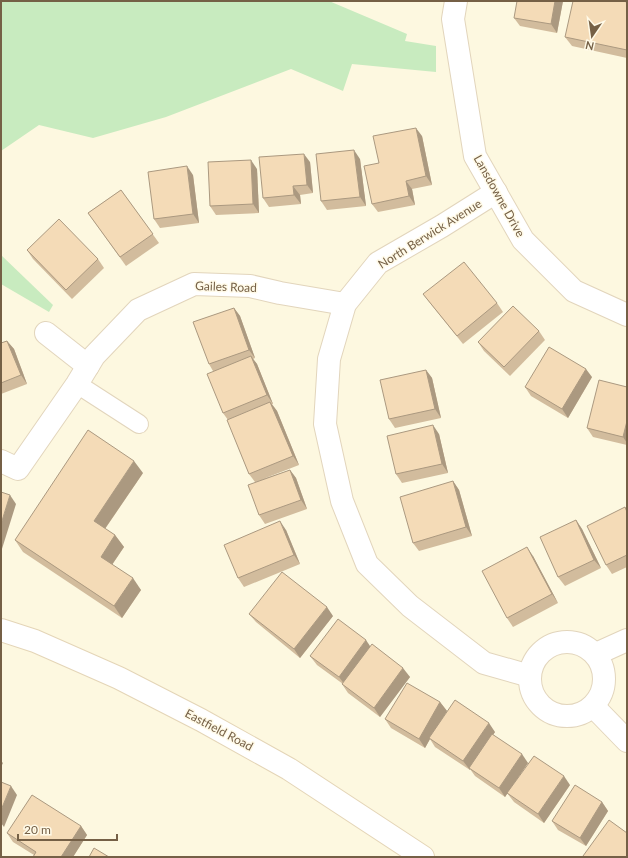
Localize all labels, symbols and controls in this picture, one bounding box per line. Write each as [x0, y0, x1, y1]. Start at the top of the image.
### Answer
north arrow [572, 16, 612, 56]
text: N [584, 39, 595, 54]
street label: Lansdowne Drive [471, 152, 528, 239]
street label: North Berwick Avenue [375, 196, 484, 271]
street label: Gailes Road [195, 278, 257, 295]
street label: Eastfield Road [183, 705, 256, 754]
scale bar [18, 816, 117, 842]
text: 20 m [24, 822, 51, 837]

